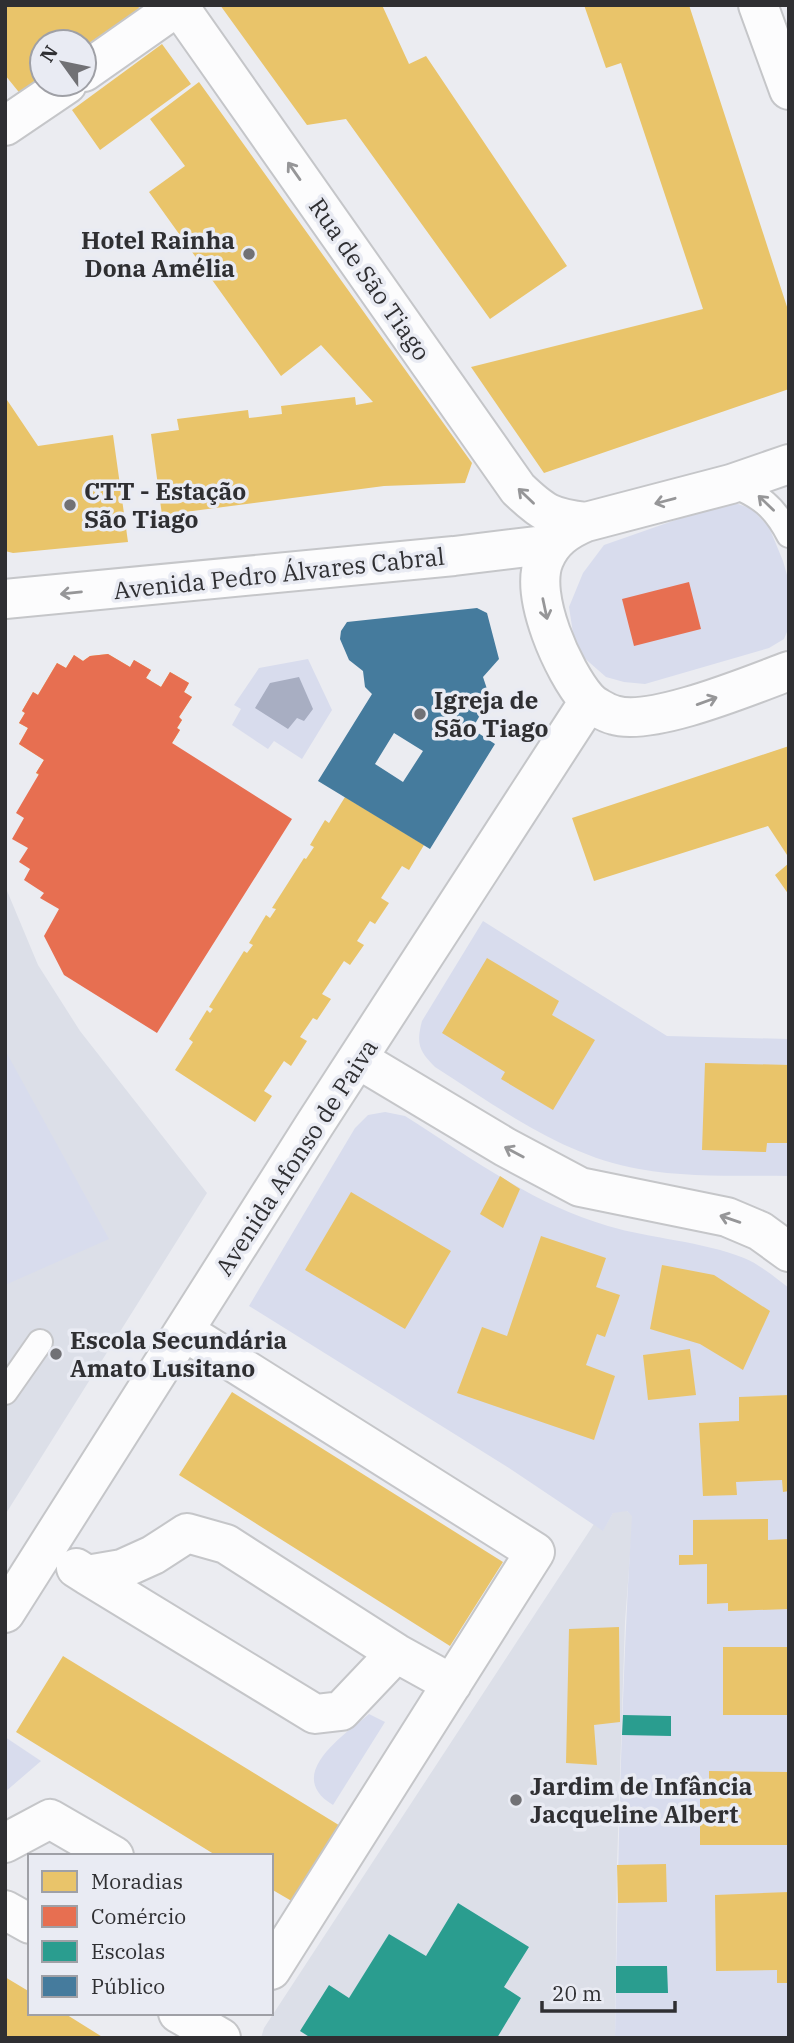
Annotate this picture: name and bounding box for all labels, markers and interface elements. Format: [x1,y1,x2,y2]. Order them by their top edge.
north arrow [28,28,98,98]
text: N [35,41,63,67]
one-way arrow [287,162,301,181]
street label: Rua de São Tiago [302,191,438,367]
place label: Hotel Rainha Dona Amélia [81,224,235,284]
marker: Hotel Rainha Dona Amélia [241,246,257,262]
place label: CTT - Estação São Tiago [84,475,246,535]
one-way arrow [517,488,534,505]
one-way arrow [757,494,774,511]
one-way arrow [654,495,677,508]
marker: CTT - Estação São Tiago [62,497,78,513]
street label: Avenida Pedro Álvares Cabral [112,540,446,606]
one-way arrow [60,587,82,600]
one-way arrow [539,597,553,620]
place label: Igreja de São Tiago [434,684,548,744]
one-way arrow [696,694,718,707]
marker: Igreja de São Tiago [412,706,428,722]
street label: Avenida Afonso de Paiva [208,1033,384,1281]
one-way arrow [504,1145,525,1158]
one-way arrow [719,1212,741,1224]
place label: Escola Secundária Amato Lusitano [70,1324,287,1384]
marker: Escola Secundária Amato Lusitano [48,1346,64,1362]
place label: Jardim de Infância Jacqueline Albert [530,1770,753,1830]
marker: Jardim de Infância Jacqueline Albert [508,1792,524,1808]
legend [28,1854,273,2015]
text: Moradias [91,1867,183,1895]
text: Comércio [91,1902,186,1930]
text: Escolas [91,1937,165,1965]
scale bar [542,1969,675,2013]
text: Público [91,1972,165,2000]
text: 20 m [552,1979,602,2007]

